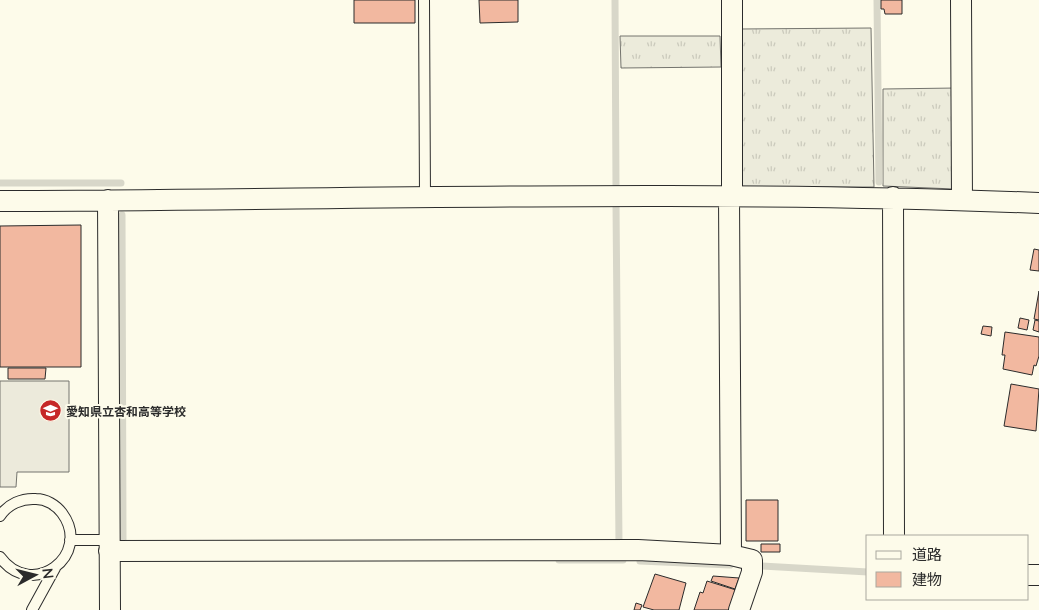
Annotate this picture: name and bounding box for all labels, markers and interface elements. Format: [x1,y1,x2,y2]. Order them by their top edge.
school or university icon: 愛知県立杏和高等学校 [38,399,62,423]
place label: 愛知県立杏和高等学校 [66,404,186,419]
legend [866,535,1029,600]
text: 道路 [912,545,942,563]
north arrow [10,550,60,600]
text: N [39,567,57,580]
text: 建物 [912,570,942,588]

